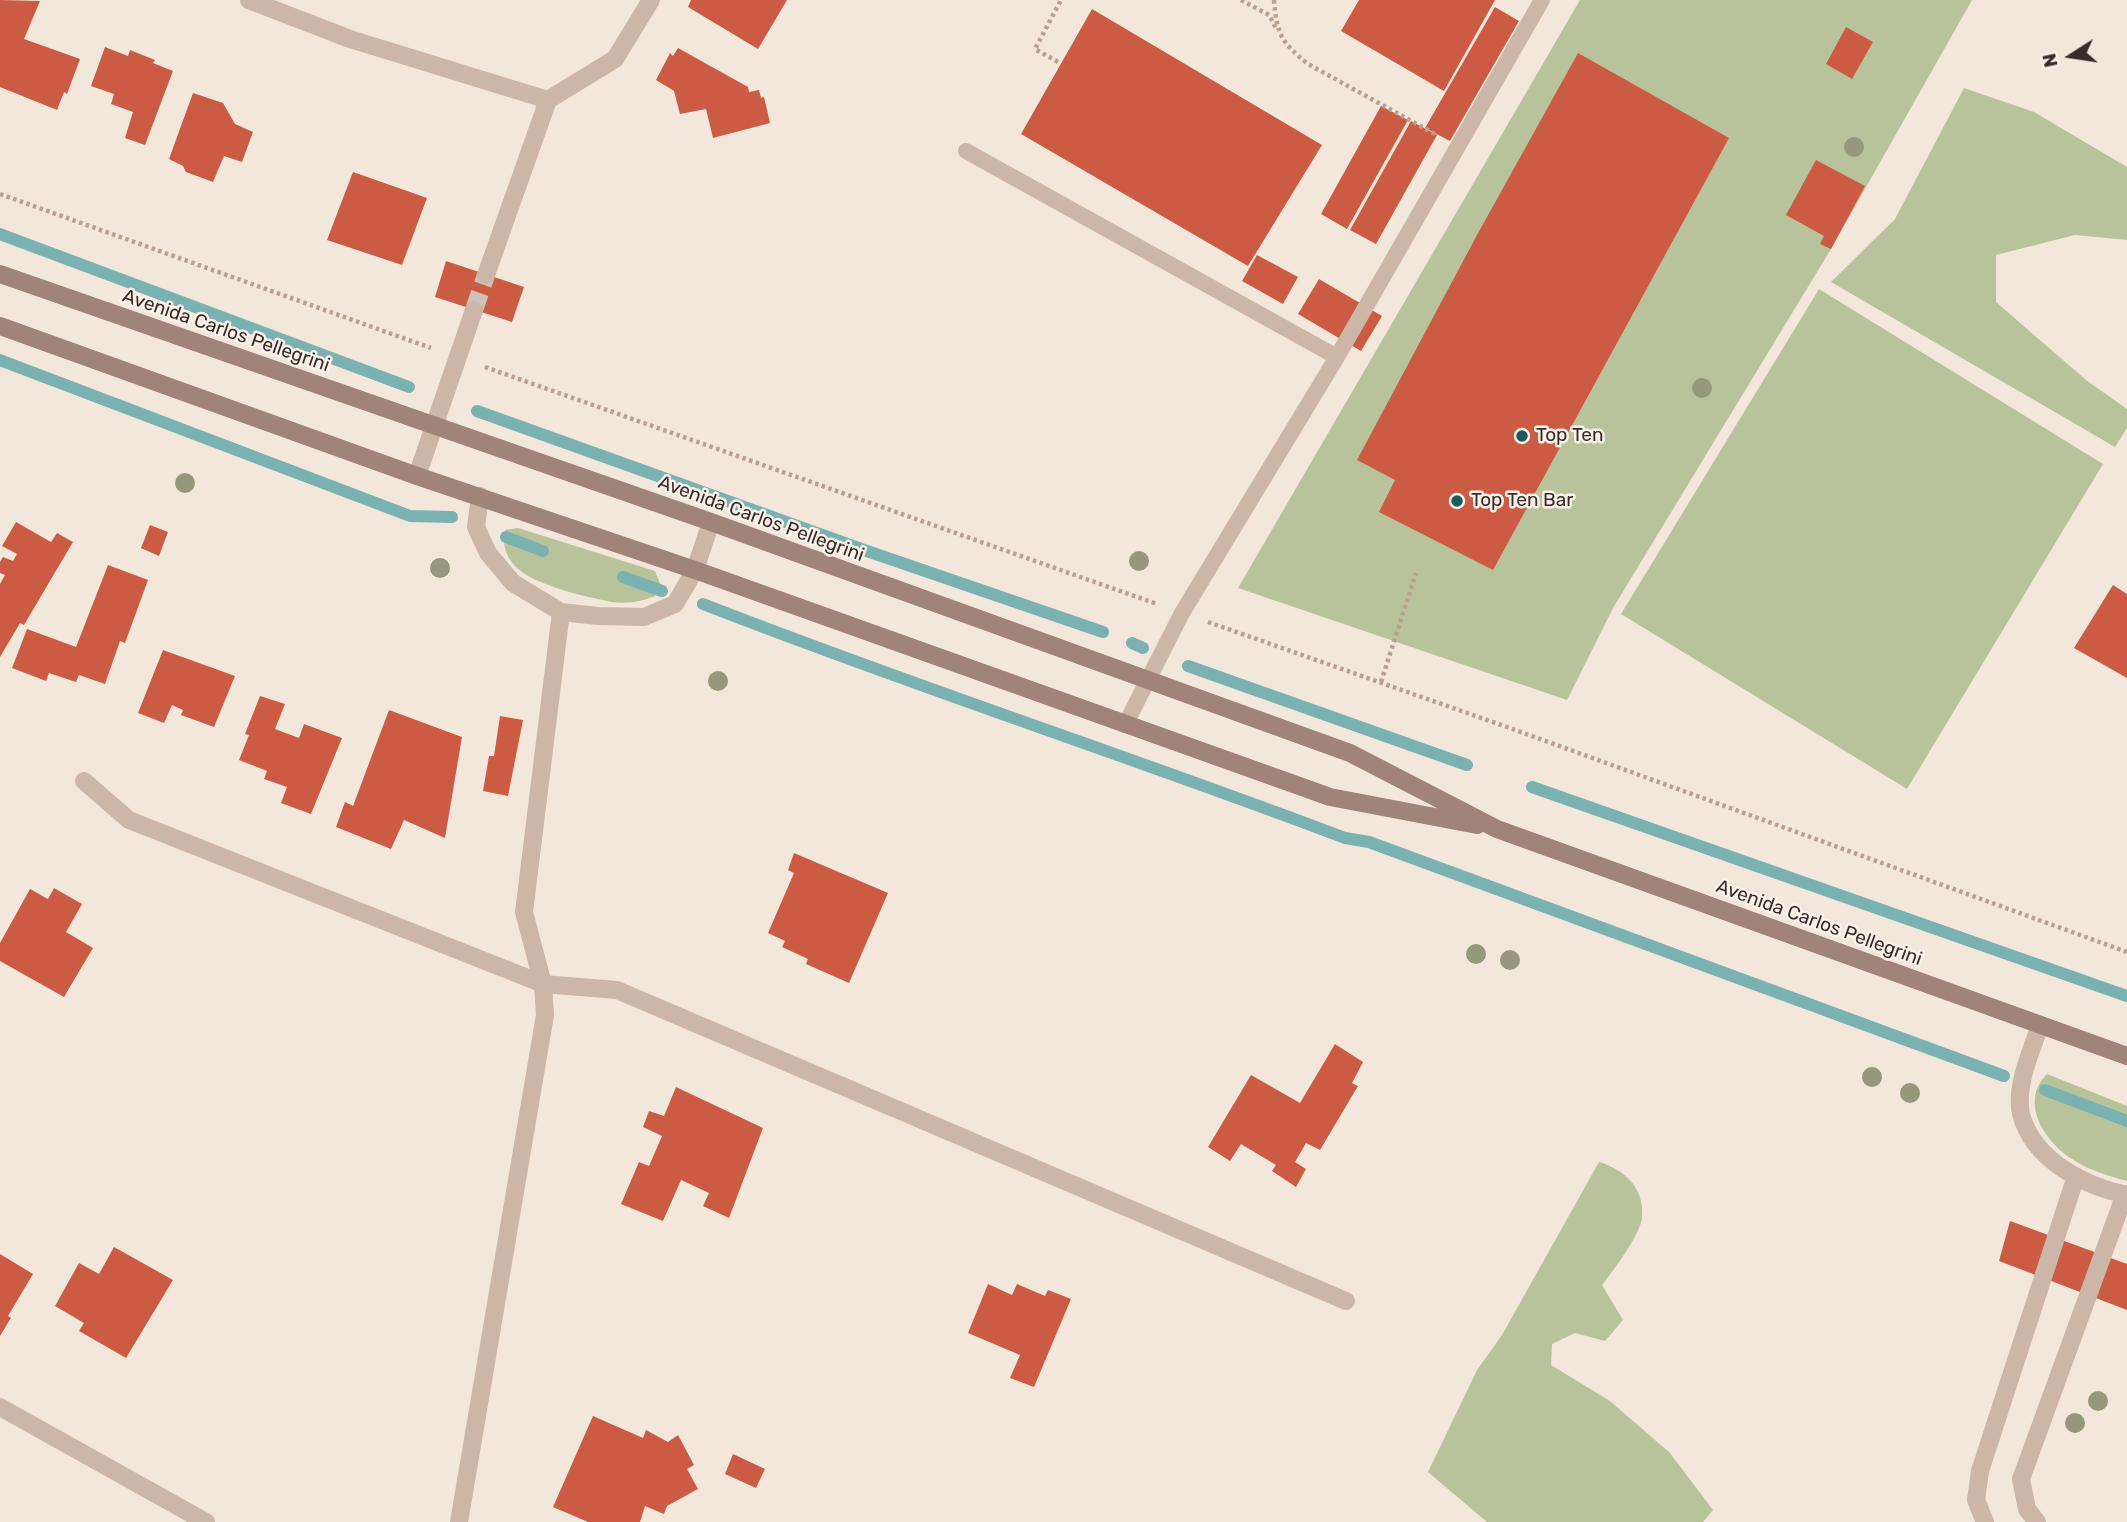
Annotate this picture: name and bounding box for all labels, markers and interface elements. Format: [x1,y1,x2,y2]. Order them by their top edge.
north arrow [2036,21,2106,91]
text: N [2037,51,2063,70]
street label: Avenida Carlos Pellegrini [119,285,333,377]
place label: Top Ten [1536,425,1603,447]
marker: Top Ten [1514,428,1530,444]
street label: Avenida Carlos Pellegrini [655,471,867,567]
place label: Top Ten Bar [1471,490,1573,512]
marker: Top Ten Bar [1449,493,1465,509]
street label: Avenida Carlos Pellegrini [1713,875,1925,971]

